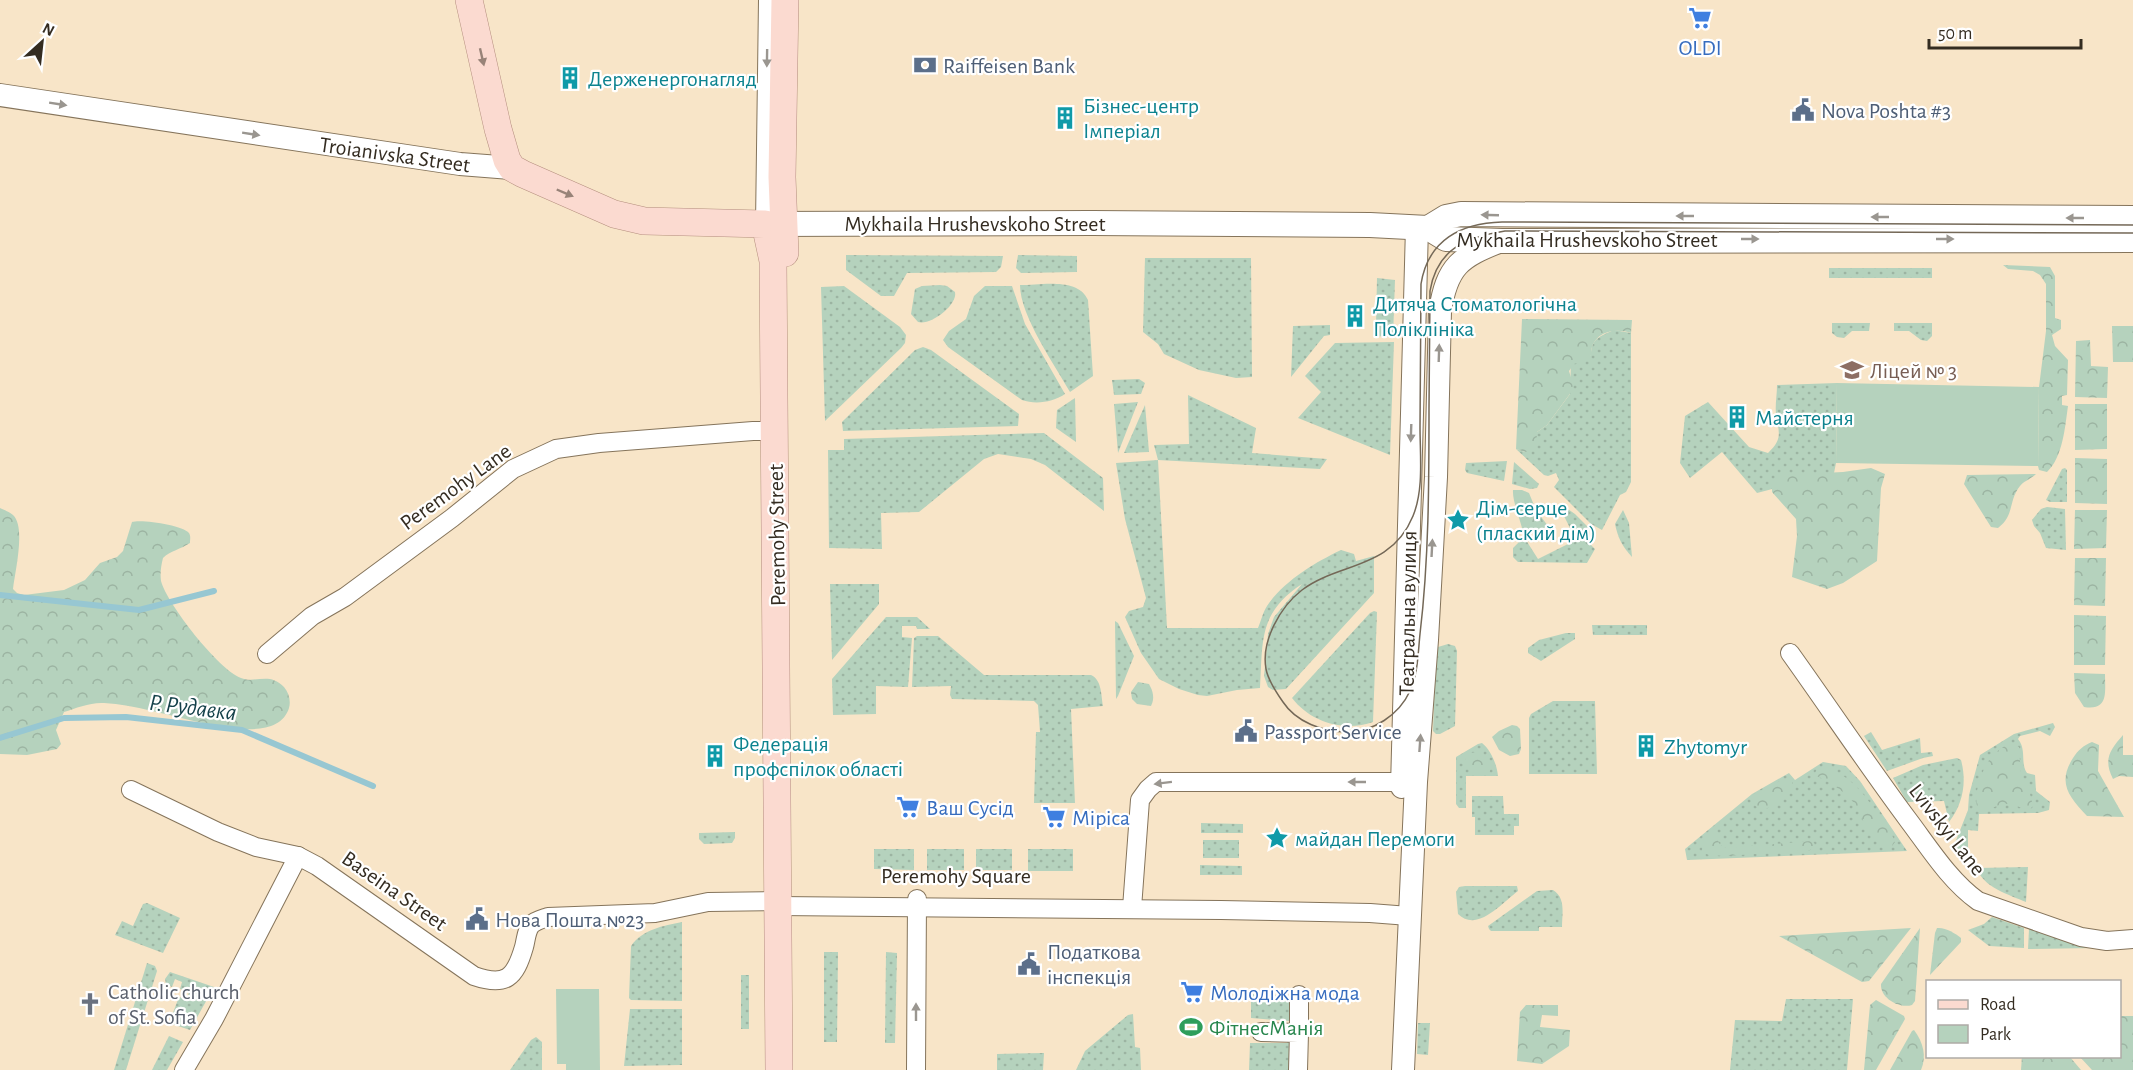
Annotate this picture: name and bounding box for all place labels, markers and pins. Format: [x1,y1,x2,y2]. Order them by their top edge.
supermarket icon: OLDI [1687,5,1713,31]
place label: OLDI [1678,37,1722,59]
bank icon: Raiffeisen Bank [912,52,938,78]
place label: Raiffeisen Bank [943,55,1075,77]
building icon: Держенергонагляд [557,65,583,91]
place label: Держенергонагляд [588,68,757,90]
place label: Бізнес-центр Імперіал [1083,95,1199,142]
public building icon: Nova Poshta #3 [1790,97,1816,123]
place label: Nova Poshta #3 [1821,100,1951,122]
building icon: Бізнес-центр Імперіал [1052,105,1078,131]
place label: Дитяча Стоматологічна Поліклініка [1373,293,1577,340]
building icon: Дитяча Стоматологічна Поліклініка [1342,303,1368,329]
school or university icon: Ліцей № 3 [1839,357,1865,383]
place label: Ліцей № 3 [1870,360,1957,382]
building icon: Майстерня [1724,404,1750,430]
place label: Майстерня [1755,407,1854,429]
place label: Дім-серце (плаский дім) [1476,497,1596,544]
place icon: Дім-серце (плаский дім) [1445,507,1471,533]
public building icon: Passport Service [1233,718,1259,744]
place label: Passport Service [1264,721,1402,743]
place label: Федерація профспілок області [733,733,903,780]
building icon: Zhytomyr [1633,733,1659,759]
place label: Zhytomyr [1664,736,1747,758]
building icon: Федерація профспілок області [702,743,728,769]
supermarket icon: Ваш Сусід [895,794,921,820]
place label: Ваш Сусід [926,797,1014,819]
supermarket icon: Міріса [1041,804,1067,830]
place label: Міріса [1072,807,1130,829]
place icon: майдан Перемоги [1264,825,1290,851]
place label: майдан Перемоги [1295,828,1455,850]
public building icon: Нова Пошта №23 [464,906,490,932]
place label: Нова Пошта №23 [495,909,644,931]
place label: Податкова інспекція [1047,941,1141,988]
public building icon: Податкова інспекція [1016,951,1042,977]
supermarket icon: Молодіжна мода [1179,979,1205,1005]
place label: Catholic church of St. Sofia [108,981,240,1028]
place label: Молодіжна мода [1210,982,1360,1004]
church icon: Catholic church of St. Sofia [77,991,103,1017]
sports icon: ФітнесМанія [1178,1014,1204,1040]
place label: ФітнесМанія [1209,1017,1324,1039]

